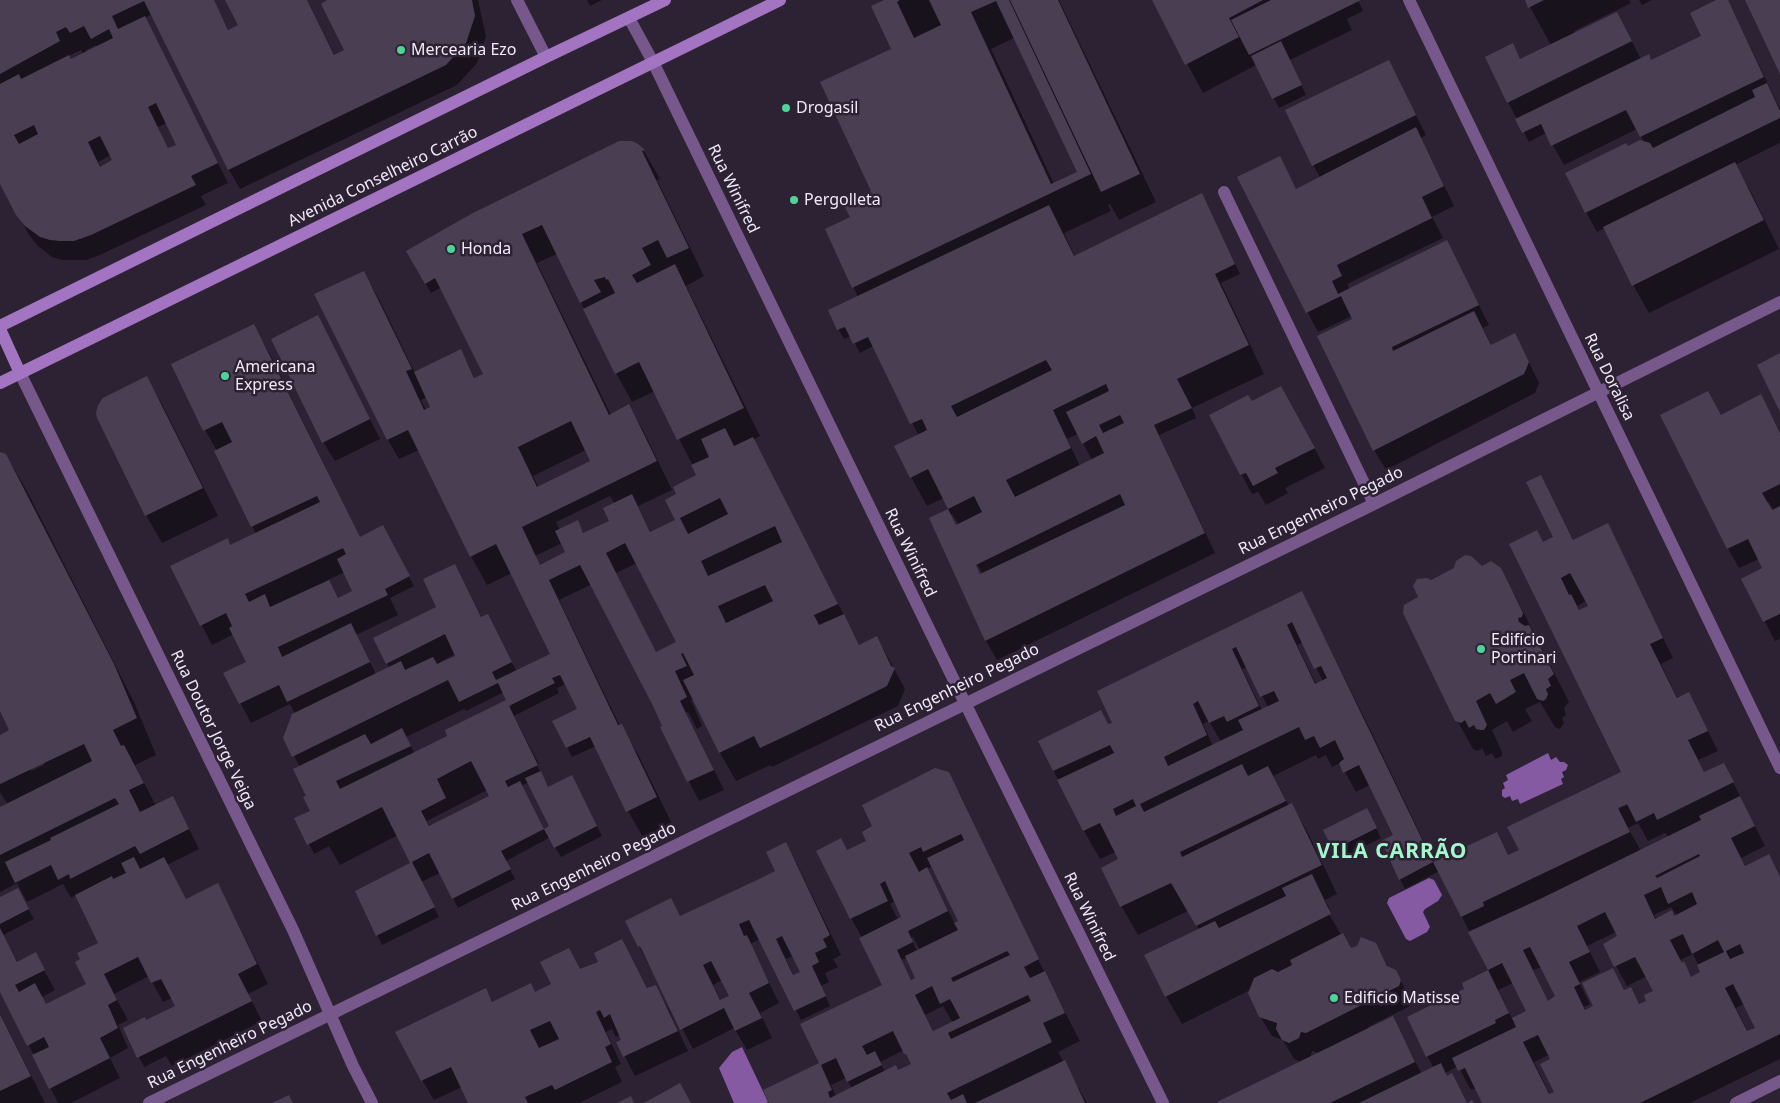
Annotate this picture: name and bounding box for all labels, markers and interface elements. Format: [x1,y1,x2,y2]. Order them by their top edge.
place label: Mercearia Ezo [411,40,516,60]
marker: Mercearia Ezo [395,44,407,56]
place label: Drogasil [796,98,858,118]
marker: Drogasil [780,102,792,114]
street label: Avenida Conselheiro Carrão [285,123,481,231]
street label: Rua Winifred [703,141,763,237]
place label: Pergolleta [804,190,881,210]
marker: Pergolleta [788,194,800,206]
place label: Honda [461,239,511,259]
marker: Honda [445,243,457,255]
street label: Rua Doralisa [1580,330,1638,424]
place label: Americana Express [235,357,315,395]
marker: Americana Express [219,370,231,382]
street label: Rua Engenheiro Pegado [1236,463,1406,559]
street label: Rua Winifred [880,505,940,601]
place label: Edifício Portinari [1491,630,1556,668]
street label: Rua Engenheiro Pegado [872,640,1042,736]
marker: Edifício Portinari [1475,643,1487,655]
street label: Rua Doutor Jorge Veiga [166,647,260,813]
street label: Rua Engenheiro Pegado [509,819,679,915]
district label: VILA CARRÃO [1315,839,1469,865]
street label: Rua Winifred [1059,869,1119,965]
place label: Edificio Matisse [1344,988,1460,1008]
marker: Edificio Matisse [1328,992,1340,1004]
street label: Rua Engenheiro Pegado [145,997,315,1093]

